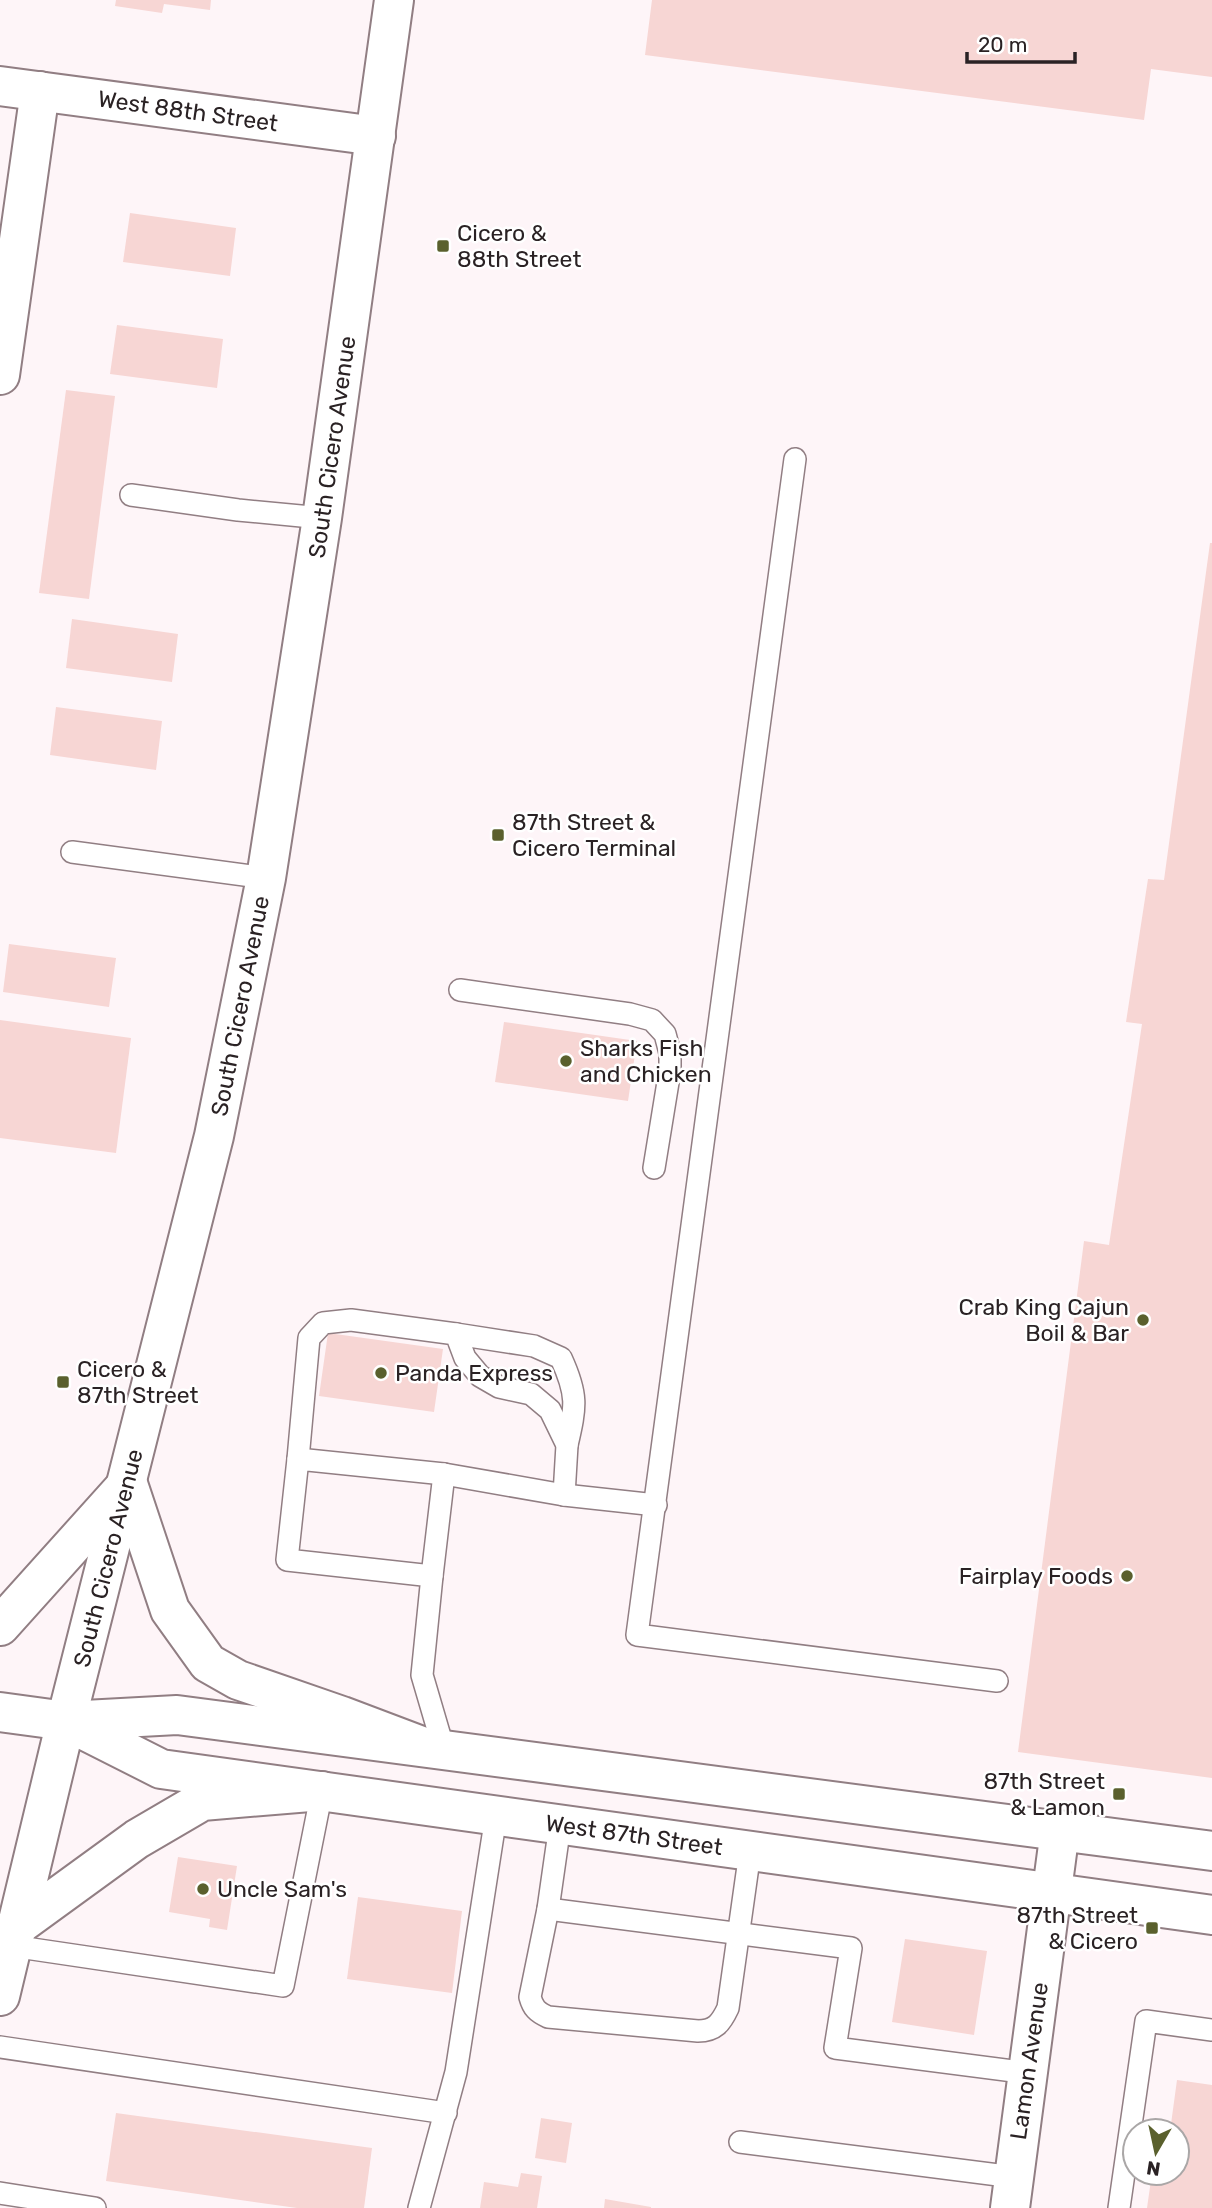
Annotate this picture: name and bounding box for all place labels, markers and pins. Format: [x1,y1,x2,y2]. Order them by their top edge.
place label: Cicero & 88th Street [457,219,581,273]
marker: Cicero & 88th Street [435,238,451,254]
place label: 87th Street & Cicero Terminal [512,808,676,862]
marker: 87th Street & Cicero Terminal [490,827,506,843]
place label: Sharks Fish and Chicken [580,1034,712,1088]
marker: Sharks Fish and Chicken [558,1053,574,1069]
place label: Crab King Cajun Boil & Bar [959,1293,1129,1347]
marker: Crab King Cajun Boil & Bar [1135,1312,1151,1328]
place label: Cicero & 87th Street [77,1355,199,1409]
place label: Panda Express [395,1359,553,1387]
marker: Panda Express [373,1365,389,1381]
marker: Cicero & 87th Street [55,1374,71,1390]
place label: Fairplay Foods [959,1562,1113,1590]
marker: Fairplay Foods [1119,1568,1135,1584]
place label: 87th Street & Lamon [983,1767,1105,1821]
marker: 87th Street & Lamon [1111,1786,1127,1802]
place label: Uncle Sam's [217,1875,347,1903]
marker: Uncle Sam's [195,1881,211,1897]
place label: 87th Street & Cicero [1016,1901,1138,1955]
marker: 87th Street & Cicero [1144,1920,1160,1936]

